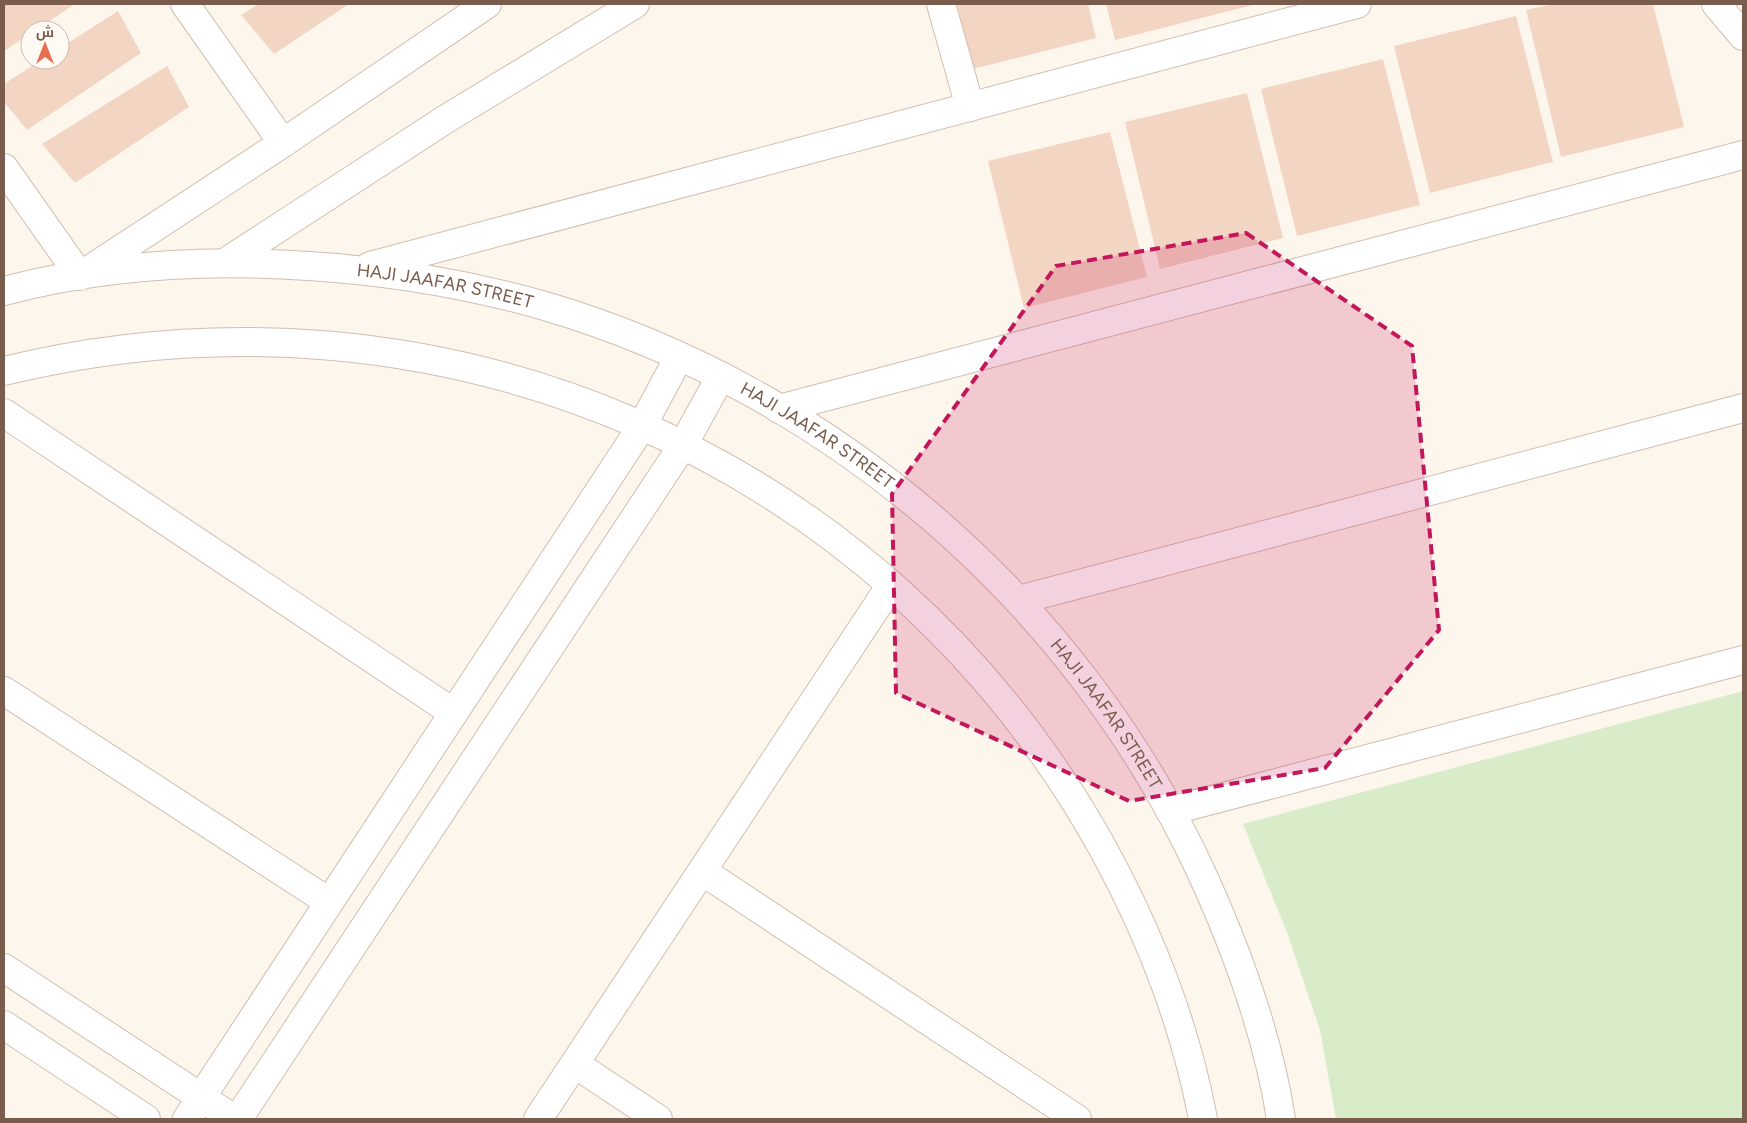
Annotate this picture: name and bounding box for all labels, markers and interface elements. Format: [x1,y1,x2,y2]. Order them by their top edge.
north arrow [20,20,70,70]
text: ش [36,24,54,41]
street label: HAJI JAAFAR STREET [356,259,536,313]
street label: HAJI JAAFAR STREET [737,377,899,494]
street label: HAJI JAAFAR STREET [1046,634,1167,793]

